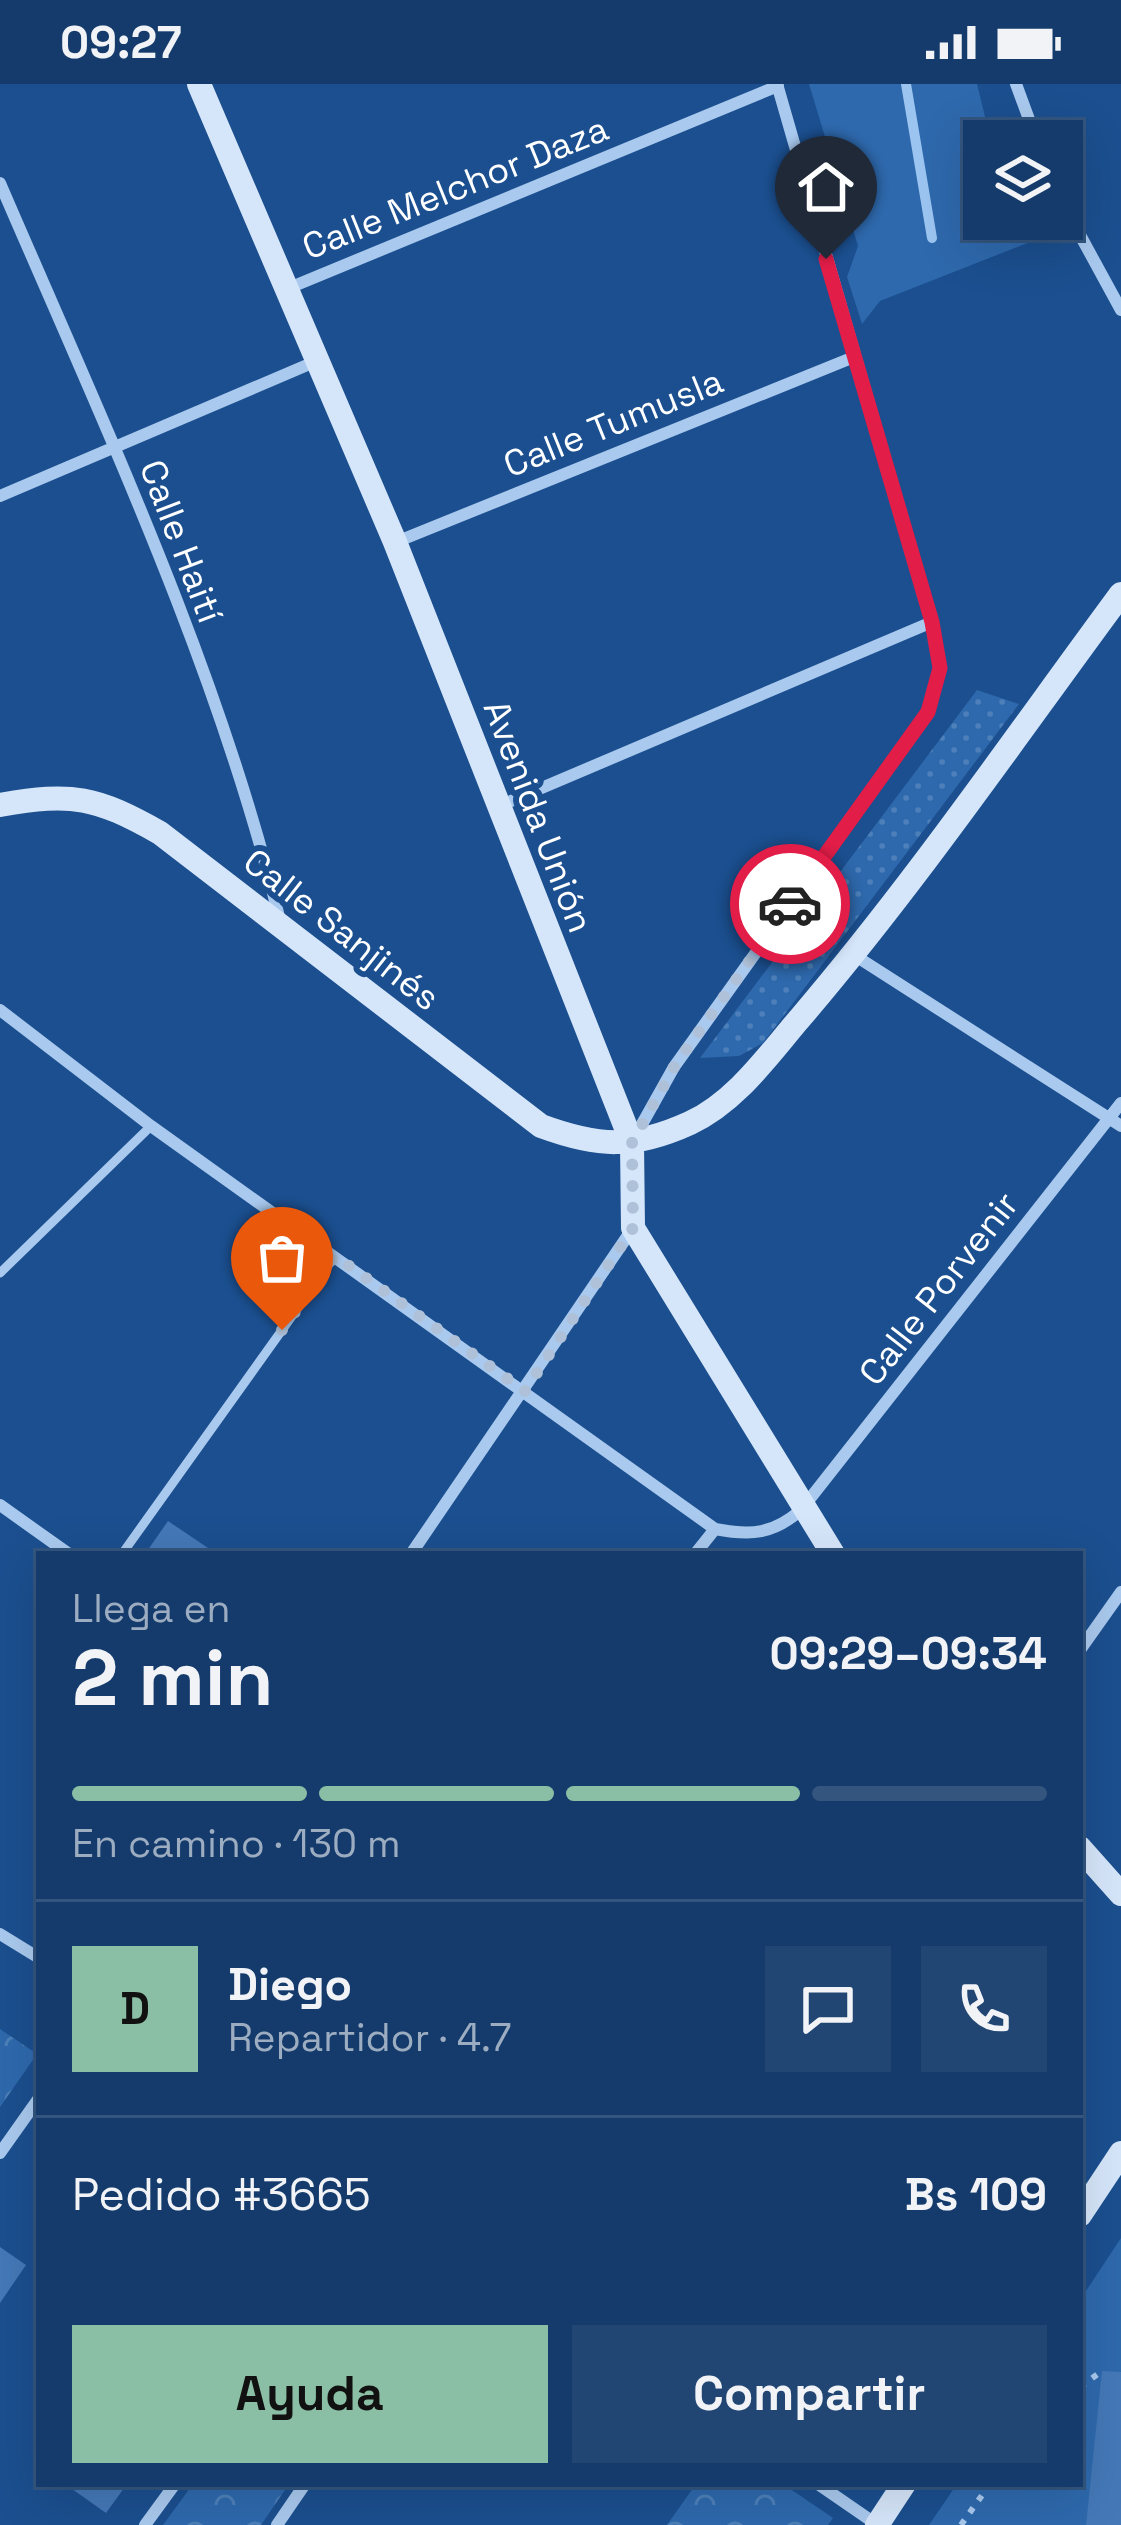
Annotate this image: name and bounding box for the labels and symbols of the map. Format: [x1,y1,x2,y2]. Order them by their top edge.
street label: Calle Melchor Daza [296,106,615,270]
pin [775,136,877,259]
street label: Calle Tumusla [497,358,730,488]
street label: Calle Haití [129,454,233,629]
street label: Avenida Unión [473,694,603,939]
street label: Calle Sanjinés [234,839,449,1021]
courier [730,844,850,964]
street label: Calle Porvenir [849,1183,1029,1395]
pin [231,1207,333,1330]

